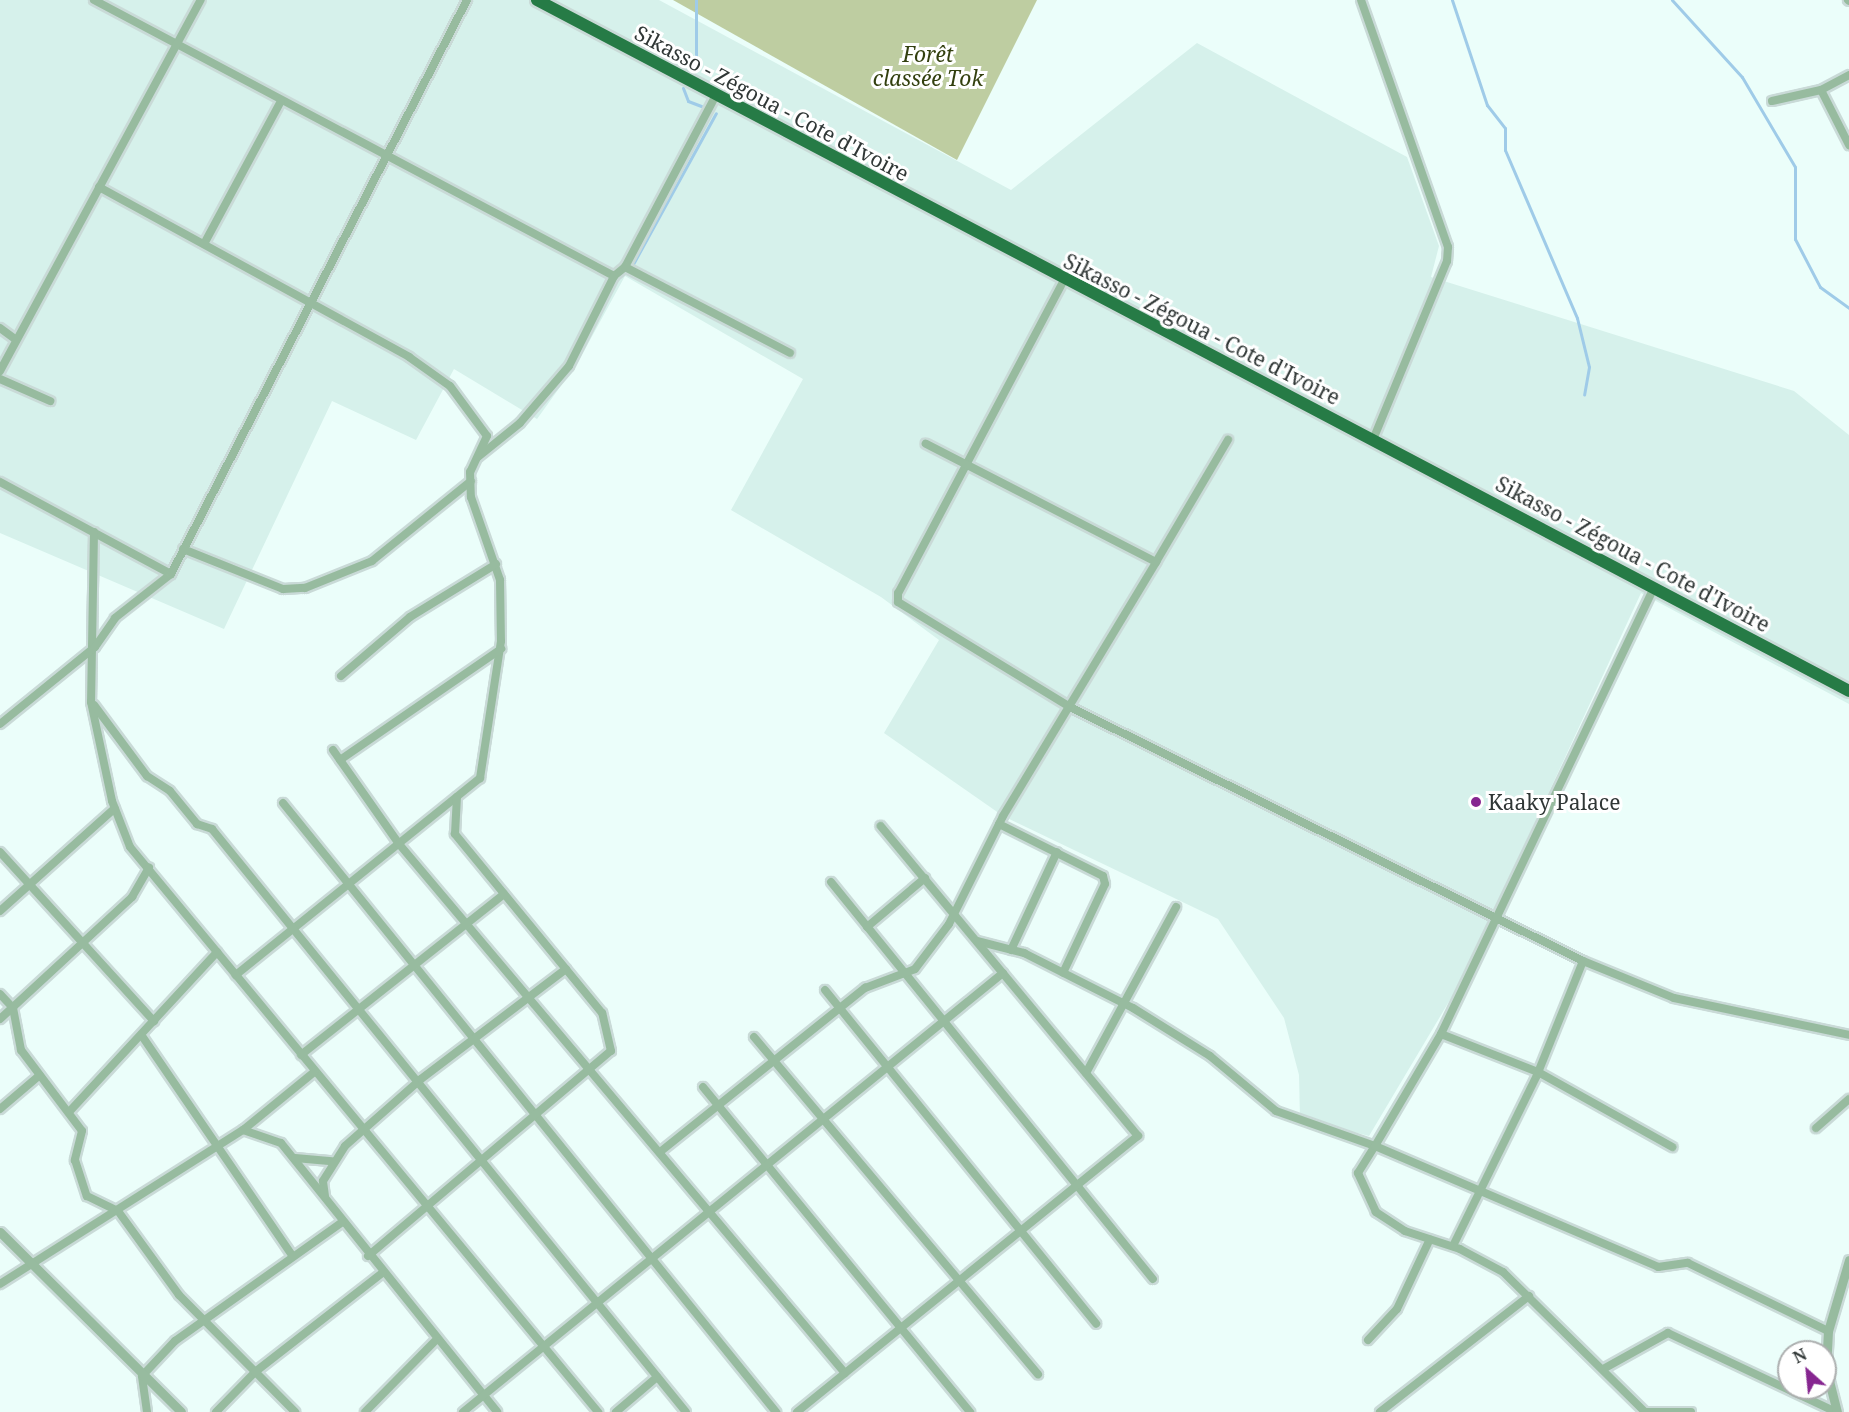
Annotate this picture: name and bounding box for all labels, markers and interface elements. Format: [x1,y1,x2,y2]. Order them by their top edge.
street label: Sikasso - Zégoua - Cote d'Ivoire [631,20,913,186]
park label: Forêt classée Tok [873,41,983,91]
street label: Sikasso - Zégoua - Cote d'Ivoire [1060,248,1344,410]
street label: Sikasso - Zégoua - Cote d'Ivoire [1492,471,1774,637]
place label: Kaaky Palace [1488,789,1620,815]
marker: Kaaky Palace [1469,795,1483,809]
north arrow [1777,1340,1837,1400]
text: N [1789,1343,1810,1368]

